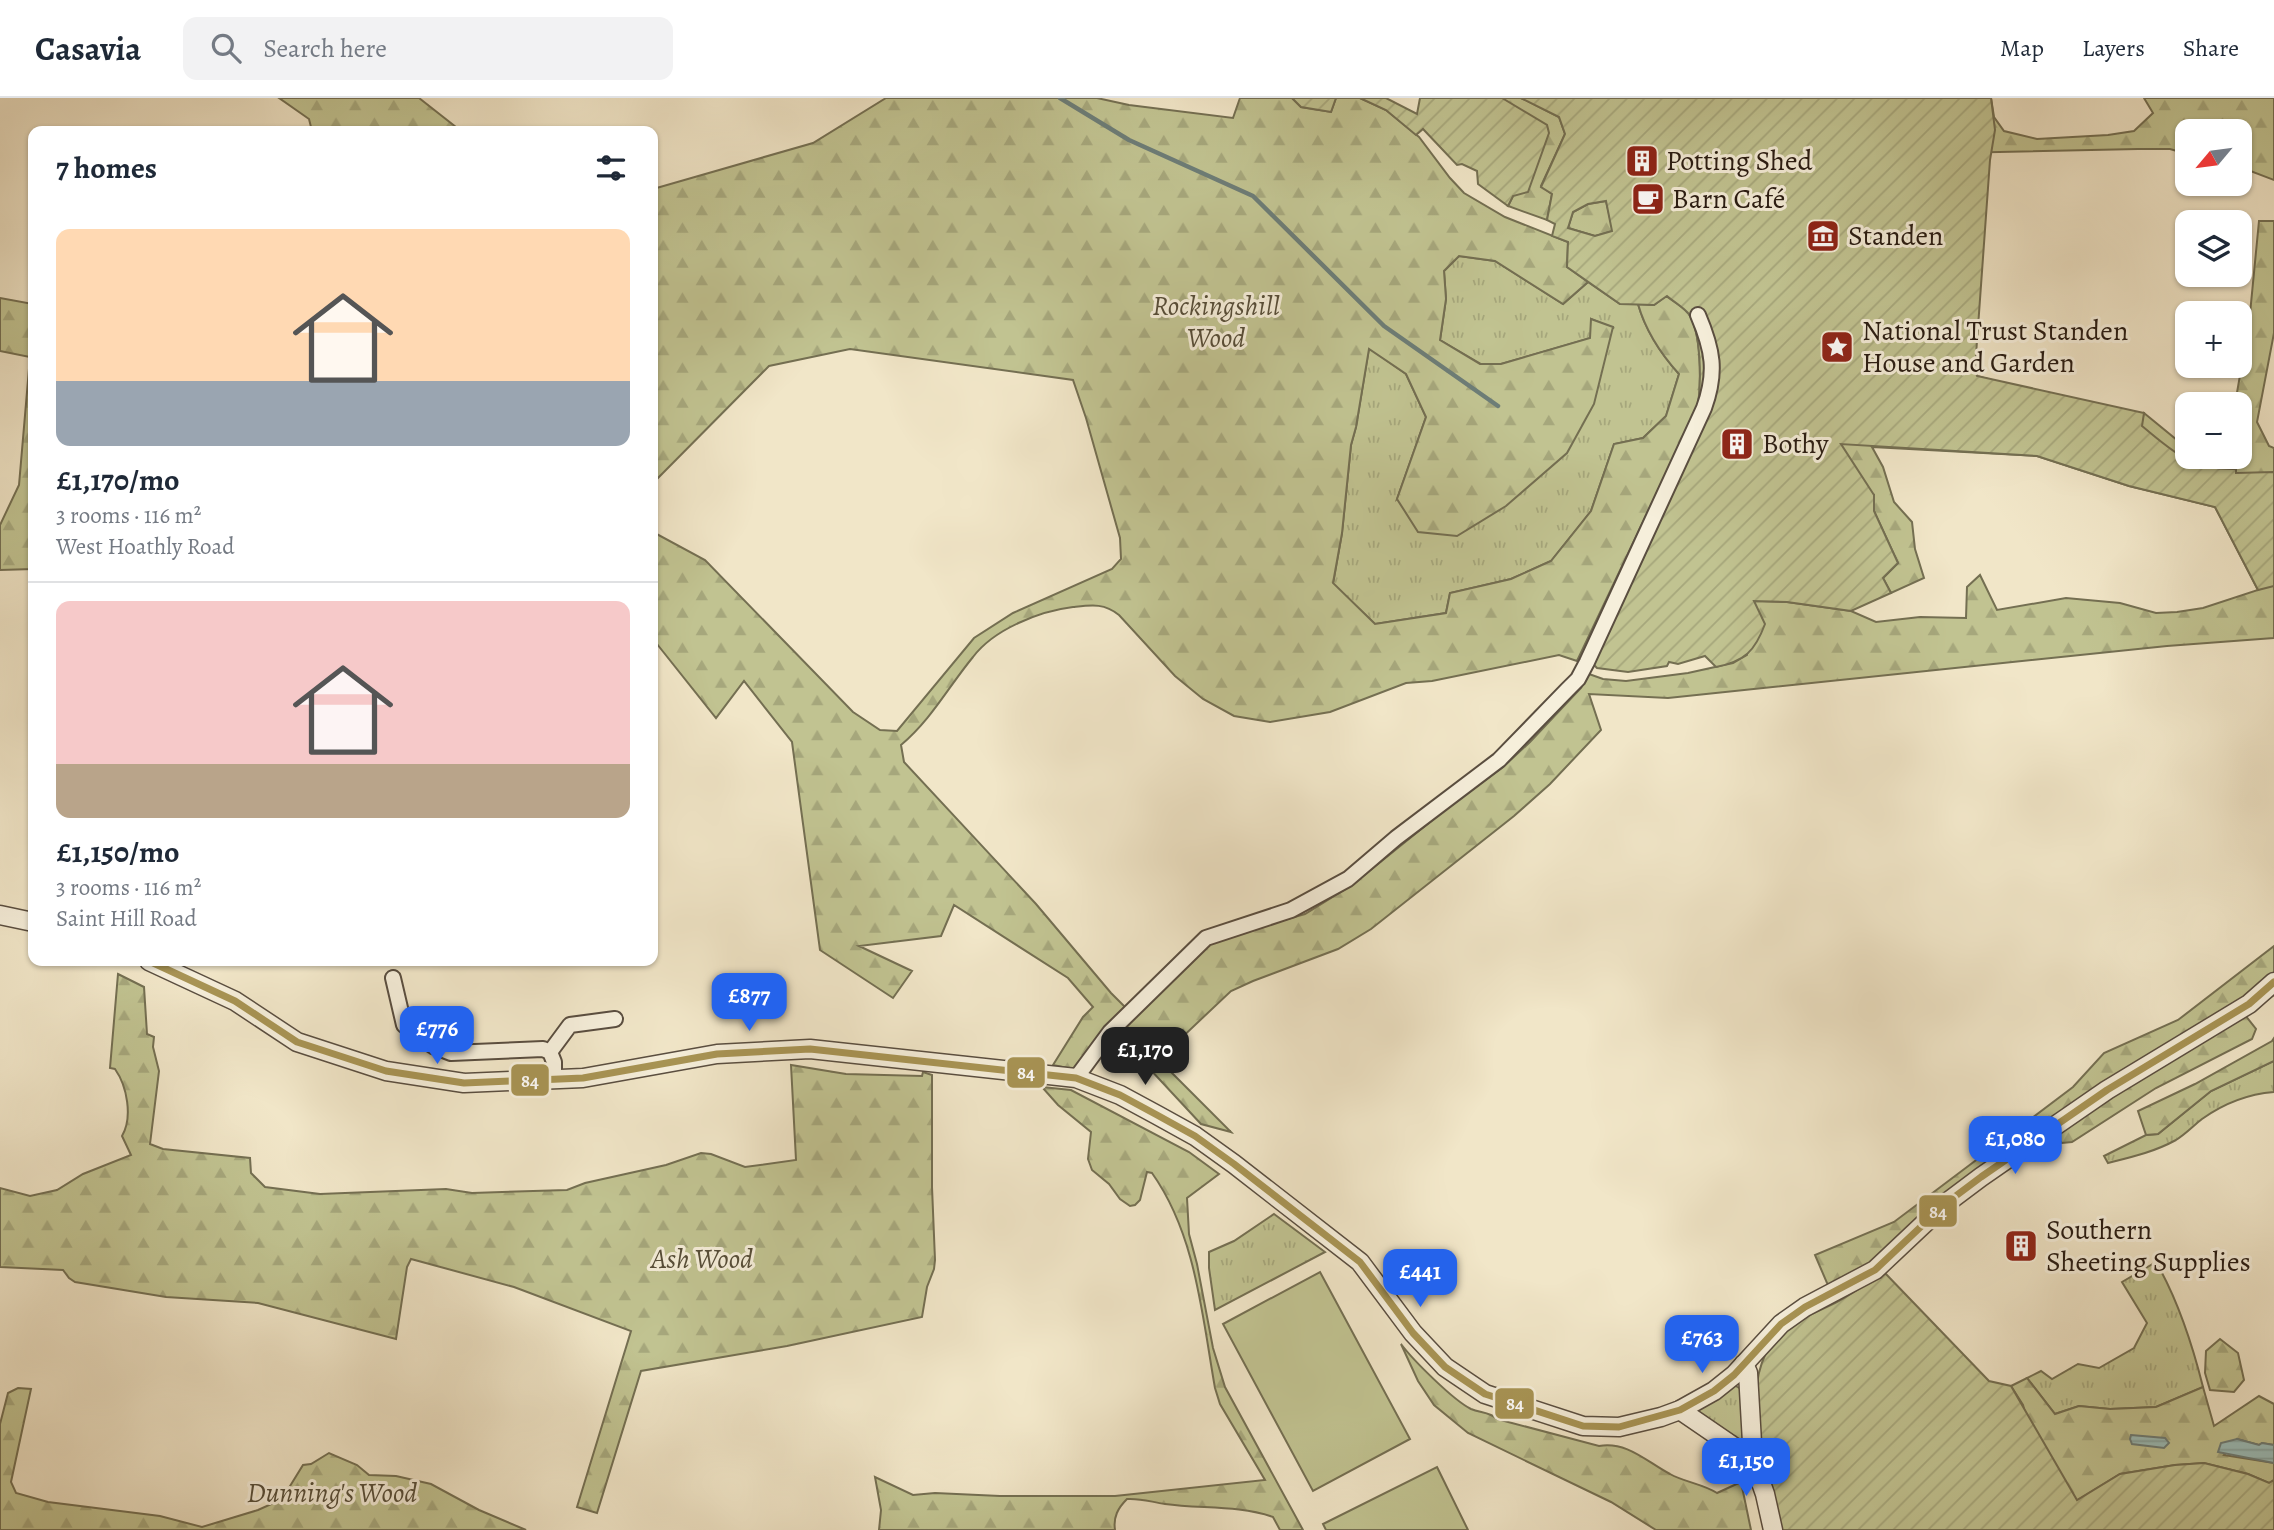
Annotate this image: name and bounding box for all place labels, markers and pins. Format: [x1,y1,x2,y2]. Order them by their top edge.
building icon: Potting Shed [1623,142,1661,180]
place label: Potting Shed [1666,142,1813,180]
cafe icon: Barn Café [1629,180,1667,218]
place label: Barn Café [1672,180,1785,218]
museum icon: Standen [1804,217,1842,255]
place label: Standen [1848,217,1943,255]
place label: National Trust Standen House and Garden [1862,312,2128,382]
place icon: National Trust Standen House and Garden [1818,328,1856,366]
building icon: Bothy [1718,425,1756,463]
place label: Bothy [1762,425,1829,463]
pin: £877 [708,974,790,1033]
pin: £776 [396,1006,478,1066]
pin: £1,170 [1088,1028,1202,1087]
pin: £1,080 [1958,1116,2072,1176]
place label: Southern Sheeting Supplies [2046,1211,2251,1281]
building icon: Southern Sheeting Supplies [2002,1227,2040,1265]
pin: £441 [1379,1250,1461,1309]
pin: £763 [1661,1316,1743,1375]
pin: £1,150 [1689,1438,1803,1498]

